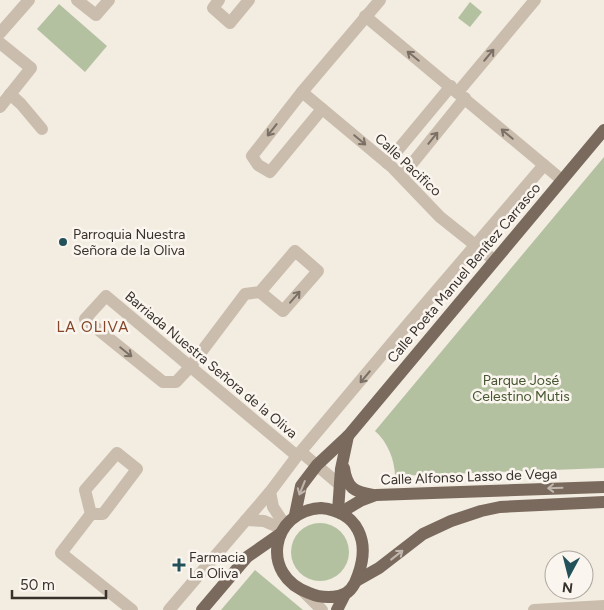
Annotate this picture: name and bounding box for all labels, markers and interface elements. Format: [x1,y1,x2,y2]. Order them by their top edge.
one-way arrow [484,48,495,61]
one-way arrow [407,50,420,61]
one-way arrow [267,124,278,137]
one-way arrow [501,128,514,139]
street label: Calle Pacifico [371,130,445,200]
one-way arrow [427,132,438,145]
one-way arrow [353,134,366,145]
street label: Calle Poeta Manuel Benítez Carrasco [384,180,544,366]
place label: Parroquia Nuestra Señora de la Oliva [73,226,185,259]
marker: Parroquia Nuestra Señora de la Oliva [57,236,69,248]
street label: Barriada Nuestra Señora de la Oliva [121,288,301,442]
one-way arrow [290,290,301,303]
district label: LA OLIVA [56,318,130,336]
one-way arrow [119,347,132,358]
one-way arrow [359,370,371,383]
park label: Parque José Celestino Mutis [472,372,570,405]
street label: Calle Alfonso Lasso de Vega [380,465,558,489]
one-way arrow [297,481,306,496]
one-way arrow [548,484,564,493]
place label: Farmacia La Oliva [189,549,245,582]
one-way arrow [390,549,403,560]
north arrow [544,550,594,600]
marker: Farmacia La Oliva [173,559,185,571]
scale bar [12,568,106,600]
text: 50 m [20,576,55,594]
text: N [561,578,574,597]

